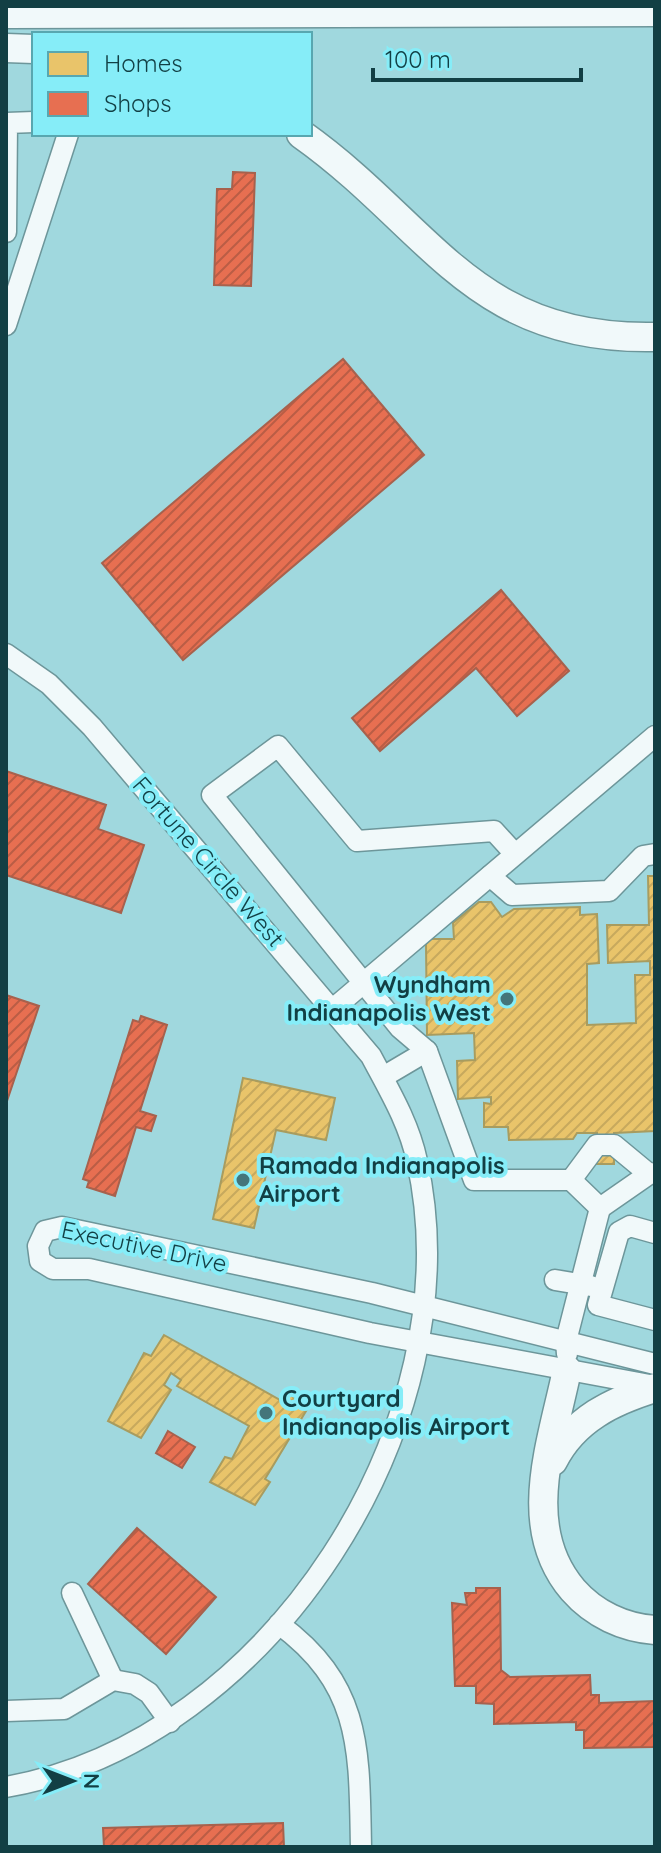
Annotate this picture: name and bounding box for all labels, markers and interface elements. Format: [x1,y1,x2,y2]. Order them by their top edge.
legend [32,32,312,136]
scale bar [373,32,581,82]
text: 100 m [385,44,451,74]
text: Homes [104,48,182,78]
text: Shops [104,88,171,118]
street label: Fortune Circle West [127,770,291,953]
place label: Wyndham Indianapolis West [287,969,491,1027]
marker: Wyndham Indianapolis West [498,990,516,1008]
place label: Ramada Indianapolis Airport [259,1150,505,1208]
marker: Ramada Indianapolis Airport [234,1171,252,1189]
street label: Executive Drive [59,1214,230,1278]
place label: Courtyard Indianapolis Airport [282,1383,510,1441]
marker: Courtyard Indianapolis Airport [257,1404,275,1422]
north arrow [32,1741,112,1821]
text: N [78,1773,106,1789]

